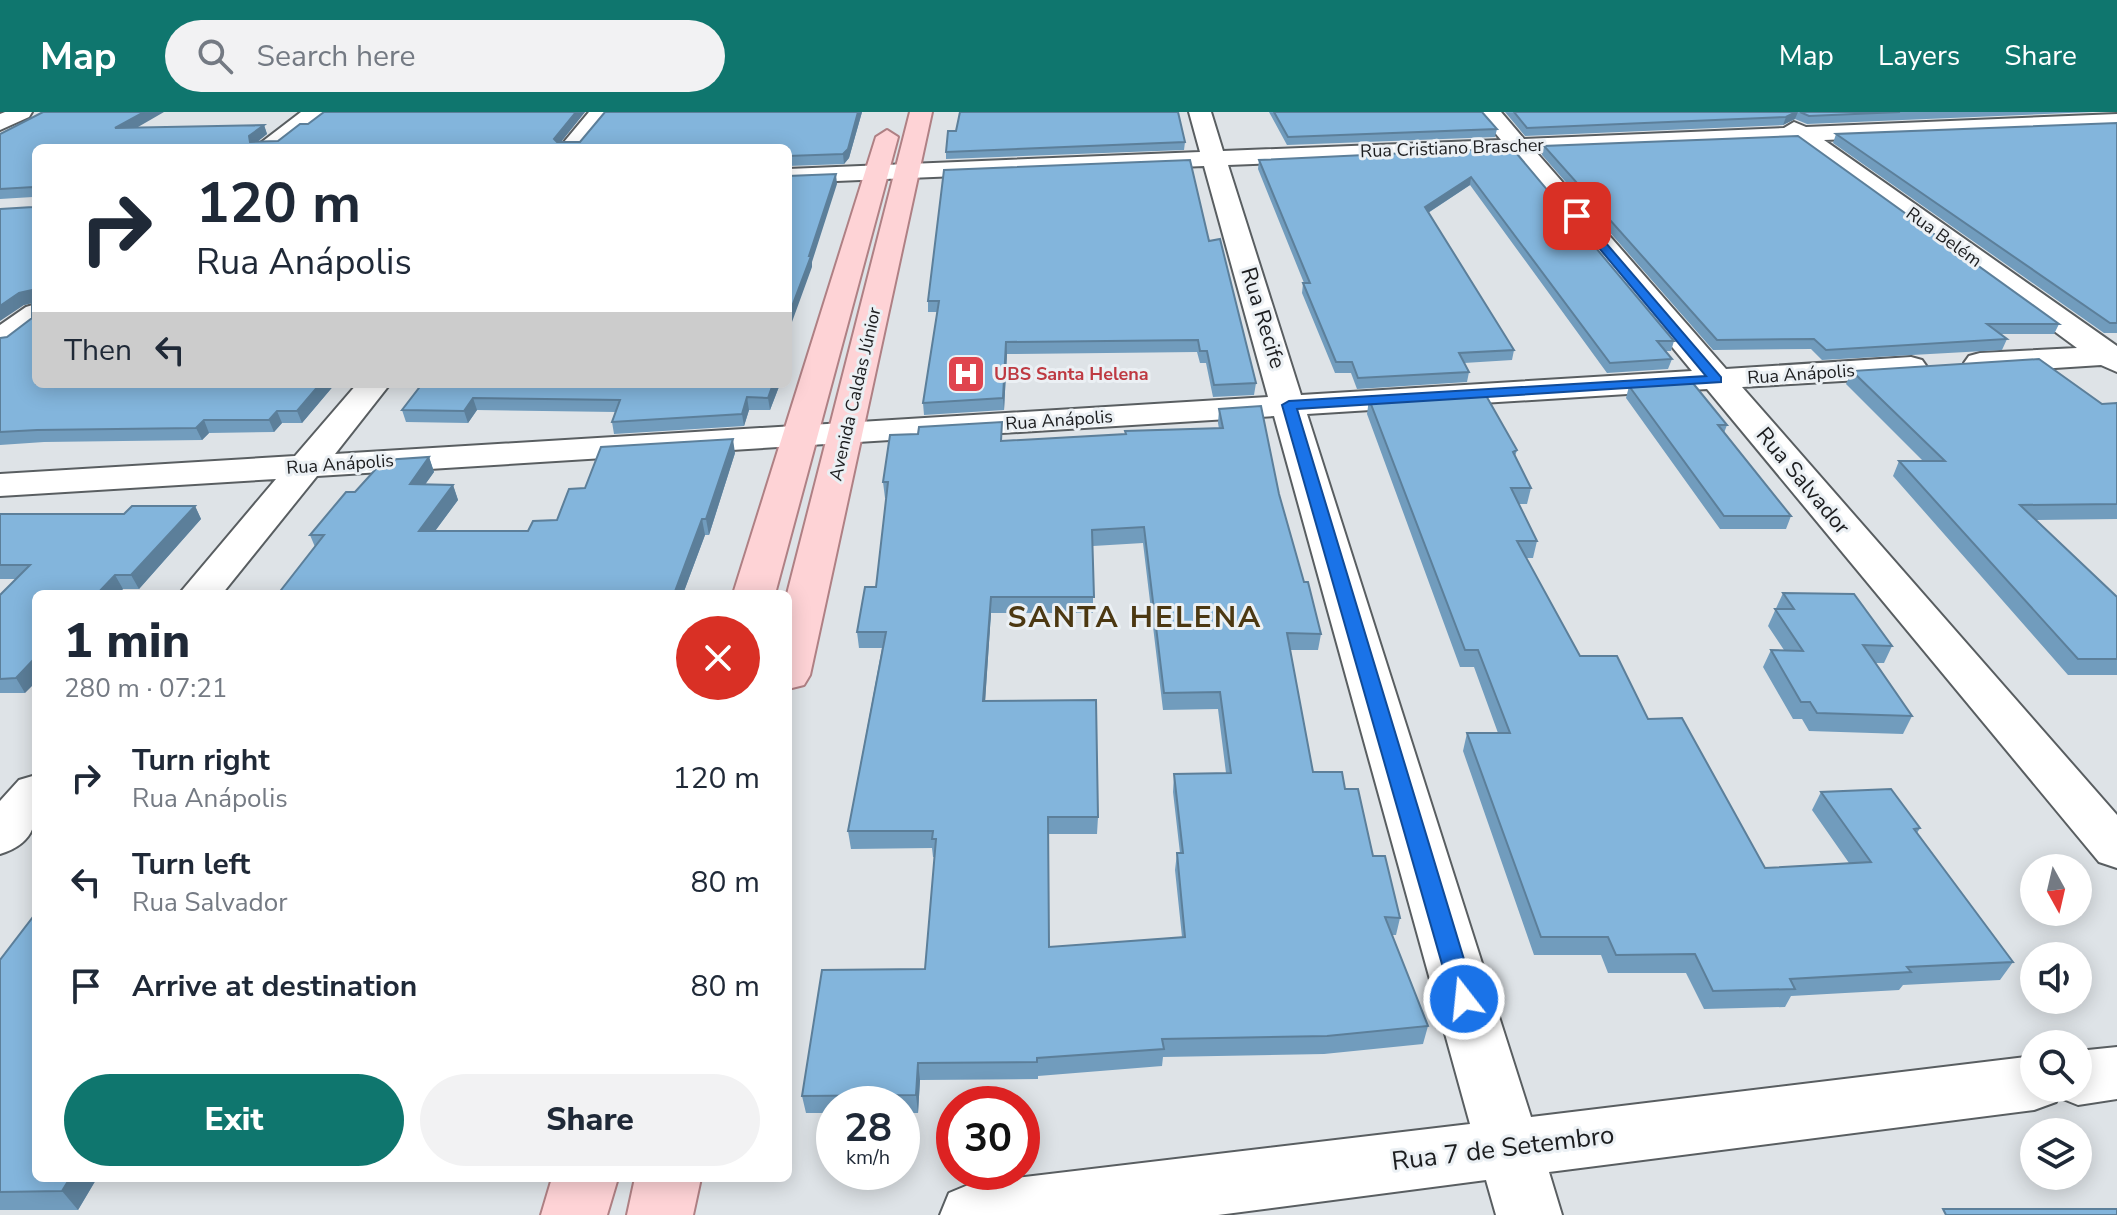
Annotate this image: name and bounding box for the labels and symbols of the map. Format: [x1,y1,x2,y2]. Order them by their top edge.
street label: Rua Cristiano Brascher [1360,133,1545,163]
pin [1543,182,1611,250]
street label: Rua Belém [1901,201,1987,273]
street label: Rua Recife [1233,264,1293,372]
street label: Avenida Caldas Júnior [823,304,887,483]
hospital icon: UBS Santa Helena [945,353,987,395]
street label: Rua Anápolis [1746,358,1856,390]
place label: UBS Santa Helena [994,362,1149,386]
street label: Rua Anápolis [1004,404,1114,436]
street label: Rua Salvador [1749,421,1857,541]
street label: Rua Anápolis [285,448,395,480]
district label: SANTA HELENA [1008,597,1262,638]
north arrow [2020,854,2092,926]
position arrow [1422,957,1506,1041]
speed limit sign: 30 [936,1086,1040,1190]
street label: Rua 7 de Setembro [1390,1117,1616,1179]

